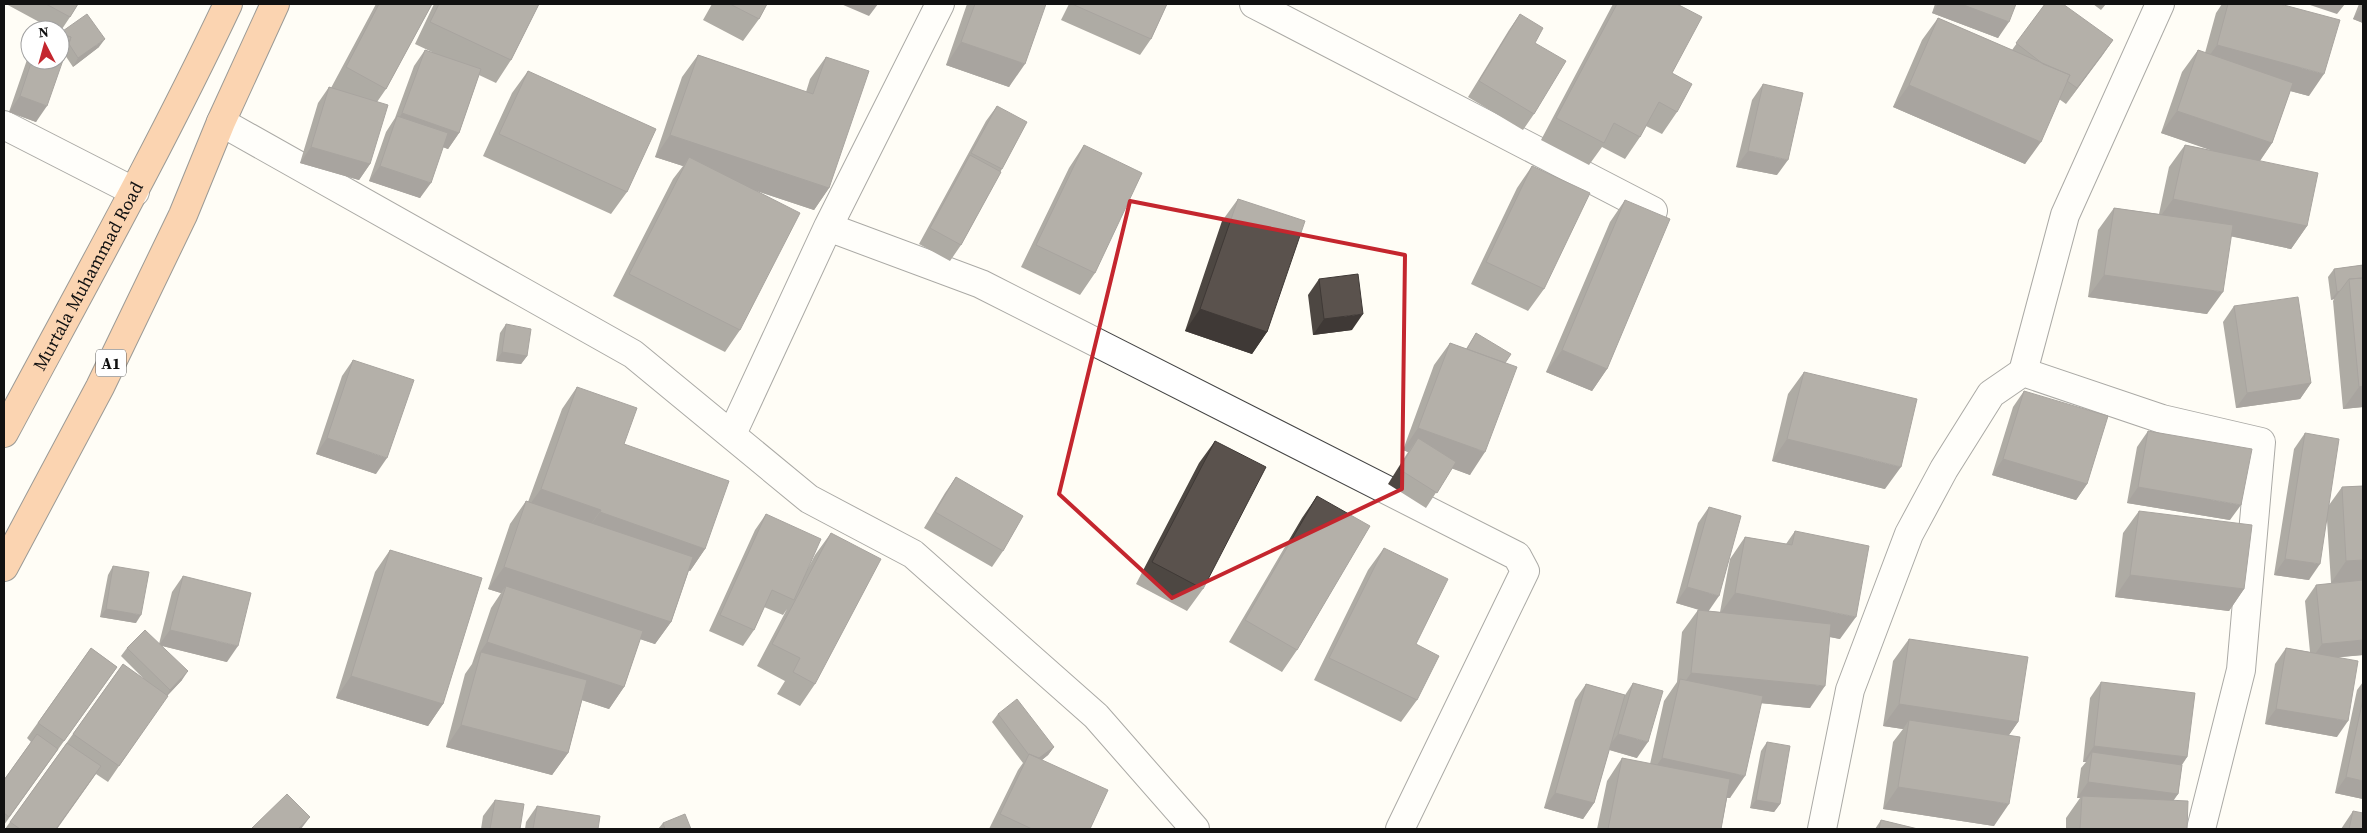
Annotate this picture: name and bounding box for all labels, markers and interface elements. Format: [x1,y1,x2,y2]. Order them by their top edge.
north arrow [20,20,70,70]
text: N [38,22,50,43]
street label: Murtala Muhammad Road [27,177,149,375]
road number: A1 [96,349,126,376]

